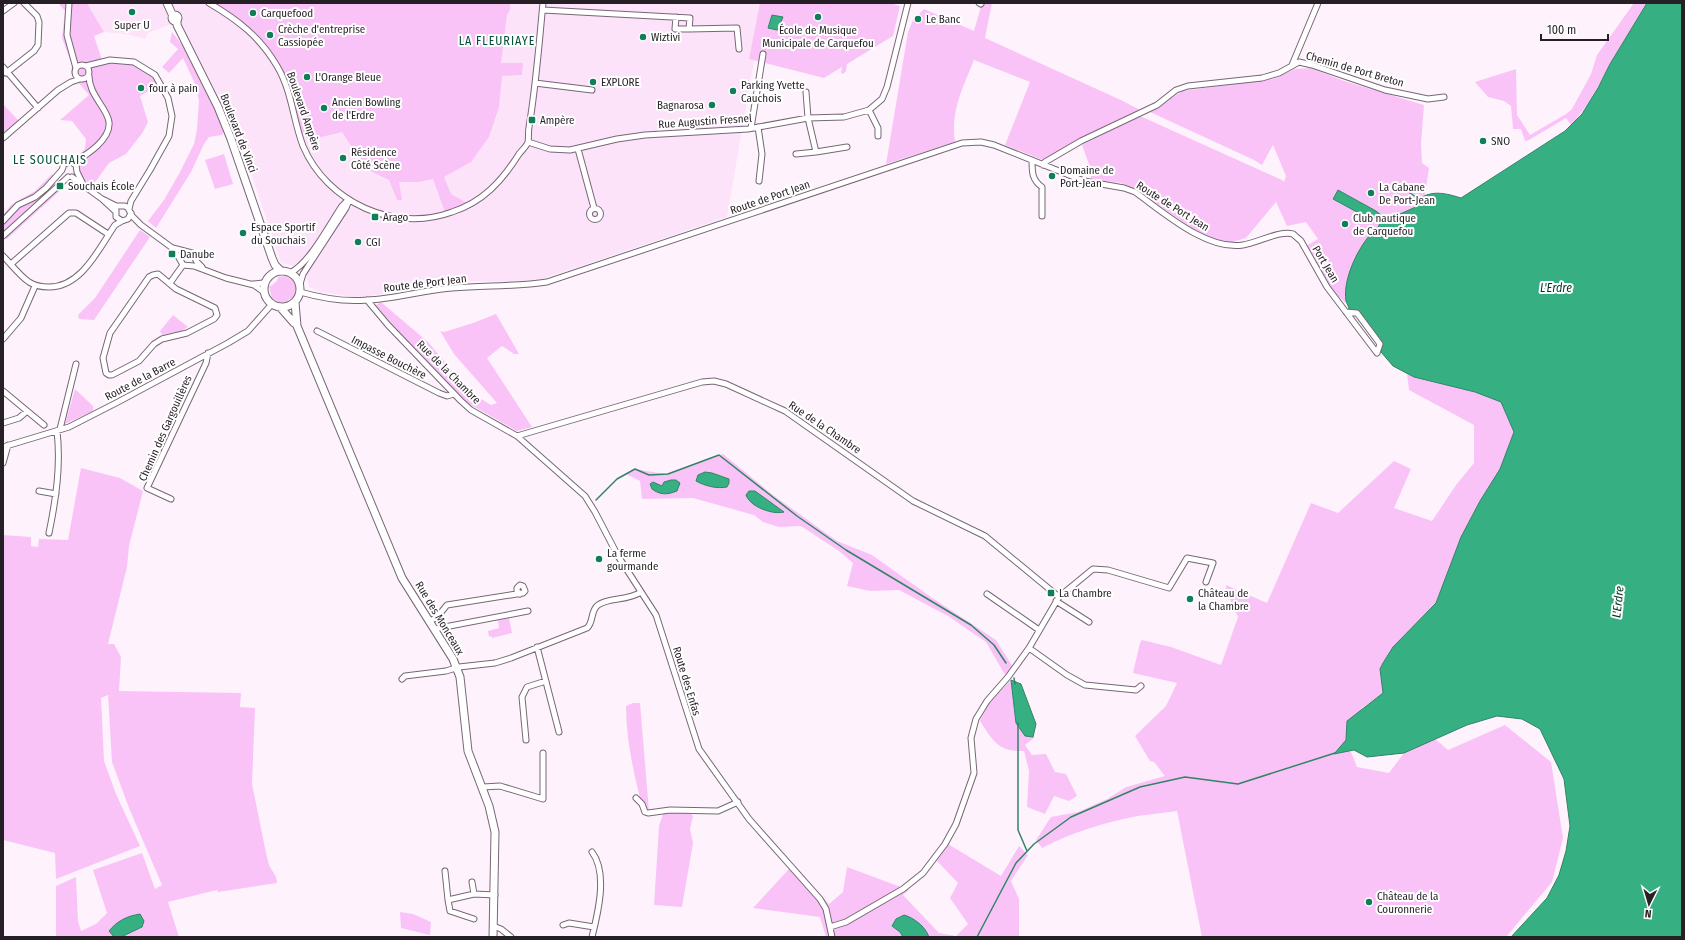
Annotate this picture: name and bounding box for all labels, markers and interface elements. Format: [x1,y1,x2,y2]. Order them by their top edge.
marker: Super U [127,7,137,17]
place label: Carquefood [261,7,313,20]
marker: Carquefood [248,8,258,18]
marker: École de Musique Municipale de Carquefou [813,12,823,22]
place label: Le Banc [926,13,961,26]
marker: Le Banc [913,14,923,24]
scale bar [1541,16,1608,42]
place label: Super U [114,19,150,32]
place label: Crèche d'entreprise Cassiopée [278,23,365,49]
place label: École de Musique Municipale de Carquefou [762,23,874,50]
text: 100 m [1547,23,1576,37]
marker: Crèche d'entreprise Cassiopée [265,30,275,40]
place label: Wiztivi [651,31,681,44]
marker: Wiztivi [638,32,648,42]
district label: LA FLEURIAYE [459,34,535,48]
street label: Chemin de Port Breton [1304,49,1405,90]
street label: Boulevard Ampère [284,70,323,152]
place label: L'Orange Bleue [315,71,381,84]
marker: L'Orange Bleue [302,72,312,82]
place label: EXPLORE [601,76,640,89]
marker: EXPLORE [588,77,598,87]
place label: Parking Yvette Cauchois [741,79,805,105]
place label: four à pain [149,82,198,95]
marker: four à pain [136,83,146,93]
marker: Parking Yvette Cauchois [728,86,738,96]
street label: Boulevard de Vinci [218,92,260,175]
place label: Ancien Bowling de l'Erdre [332,96,401,122]
place label: Bagnarosa [657,99,704,112]
marker: Bagnarosa [707,100,717,110]
marker: Ancien Bowling de l'Erdre [319,103,329,113]
street label: Rue Augustin Fresnel [658,112,752,131]
place label: Ampère [540,114,575,127]
marker: Ampère [527,115,537,125]
place label: SNO [1491,135,1510,148]
marker: SNO [1478,136,1488,146]
place label: Résidence Côté Scène [351,146,400,172]
district label: LE SOUCHAIS [13,153,87,167]
marker: Résidence Côté Scène [338,153,348,163]
place label: Domaine de Port-Jean [1060,164,1114,190]
marker: Domaine de Port-Jean [1047,171,1057,181]
street label: Route de Port Jean [729,178,812,217]
place label: Souchais École [68,179,134,193]
street label: Route de Port Jean [1134,179,1212,234]
marker: Souchais École [55,181,65,191]
place label: La Cabane De Port-Jean [1379,181,1435,207]
marker: La Cabane De Port-Jean [1366,188,1376,198]
place label: Arago [383,211,409,224]
marker: Arago [370,212,380,222]
place label: Club nautique de Carquefou [1353,212,1416,238]
marker: Club nautique de Carquefou [1340,219,1350,229]
place label: Espace Sportif du Souchais [251,221,316,247]
marker: Espace Sportif du Souchais [238,228,248,238]
place label: CGI [366,236,381,249]
marker: CGI [353,237,363,247]
street label: Port Jean [1310,243,1342,285]
place label: Danube [180,248,215,261]
marker: Danube [167,249,177,259]
street label: Route de Port Jean [383,272,467,295]
water label: L'Erdre [1540,281,1572,295]
street label: Impasse Bouchère [349,333,428,382]
street label: Rue de la Chambre [414,338,483,407]
street label: Route de la Barre [103,355,178,403]
street label: Chemin des Gargouillères [136,373,195,483]
street label: Rue de la Chambre [786,398,863,456]
place label: La ferme gourmande [607,547,658,573]
marker: La ferme gourmande [594,554,604,564]
street label: Rue des Monceaux [412,579,467,658]
water label: L'Erdre [1609,585,1627,619]
place label: La Chambre [1059,587,1112,600]
place label: Château de la Chambre [1198,587,1249,613]
marker: La Chambre [1046,588,1056,598]
marker: Château de la Chambre [1185,594,1195,604]
street label: Route des Enfas [670,645,703,717]
north arrow [1629,884,1669,924]
place label: Château de la Couronnerie [1377,890,1438,916]
marker: Château de la Couronnerie [1364,897,1374,907]
text: N [1644,907,1652,920]

